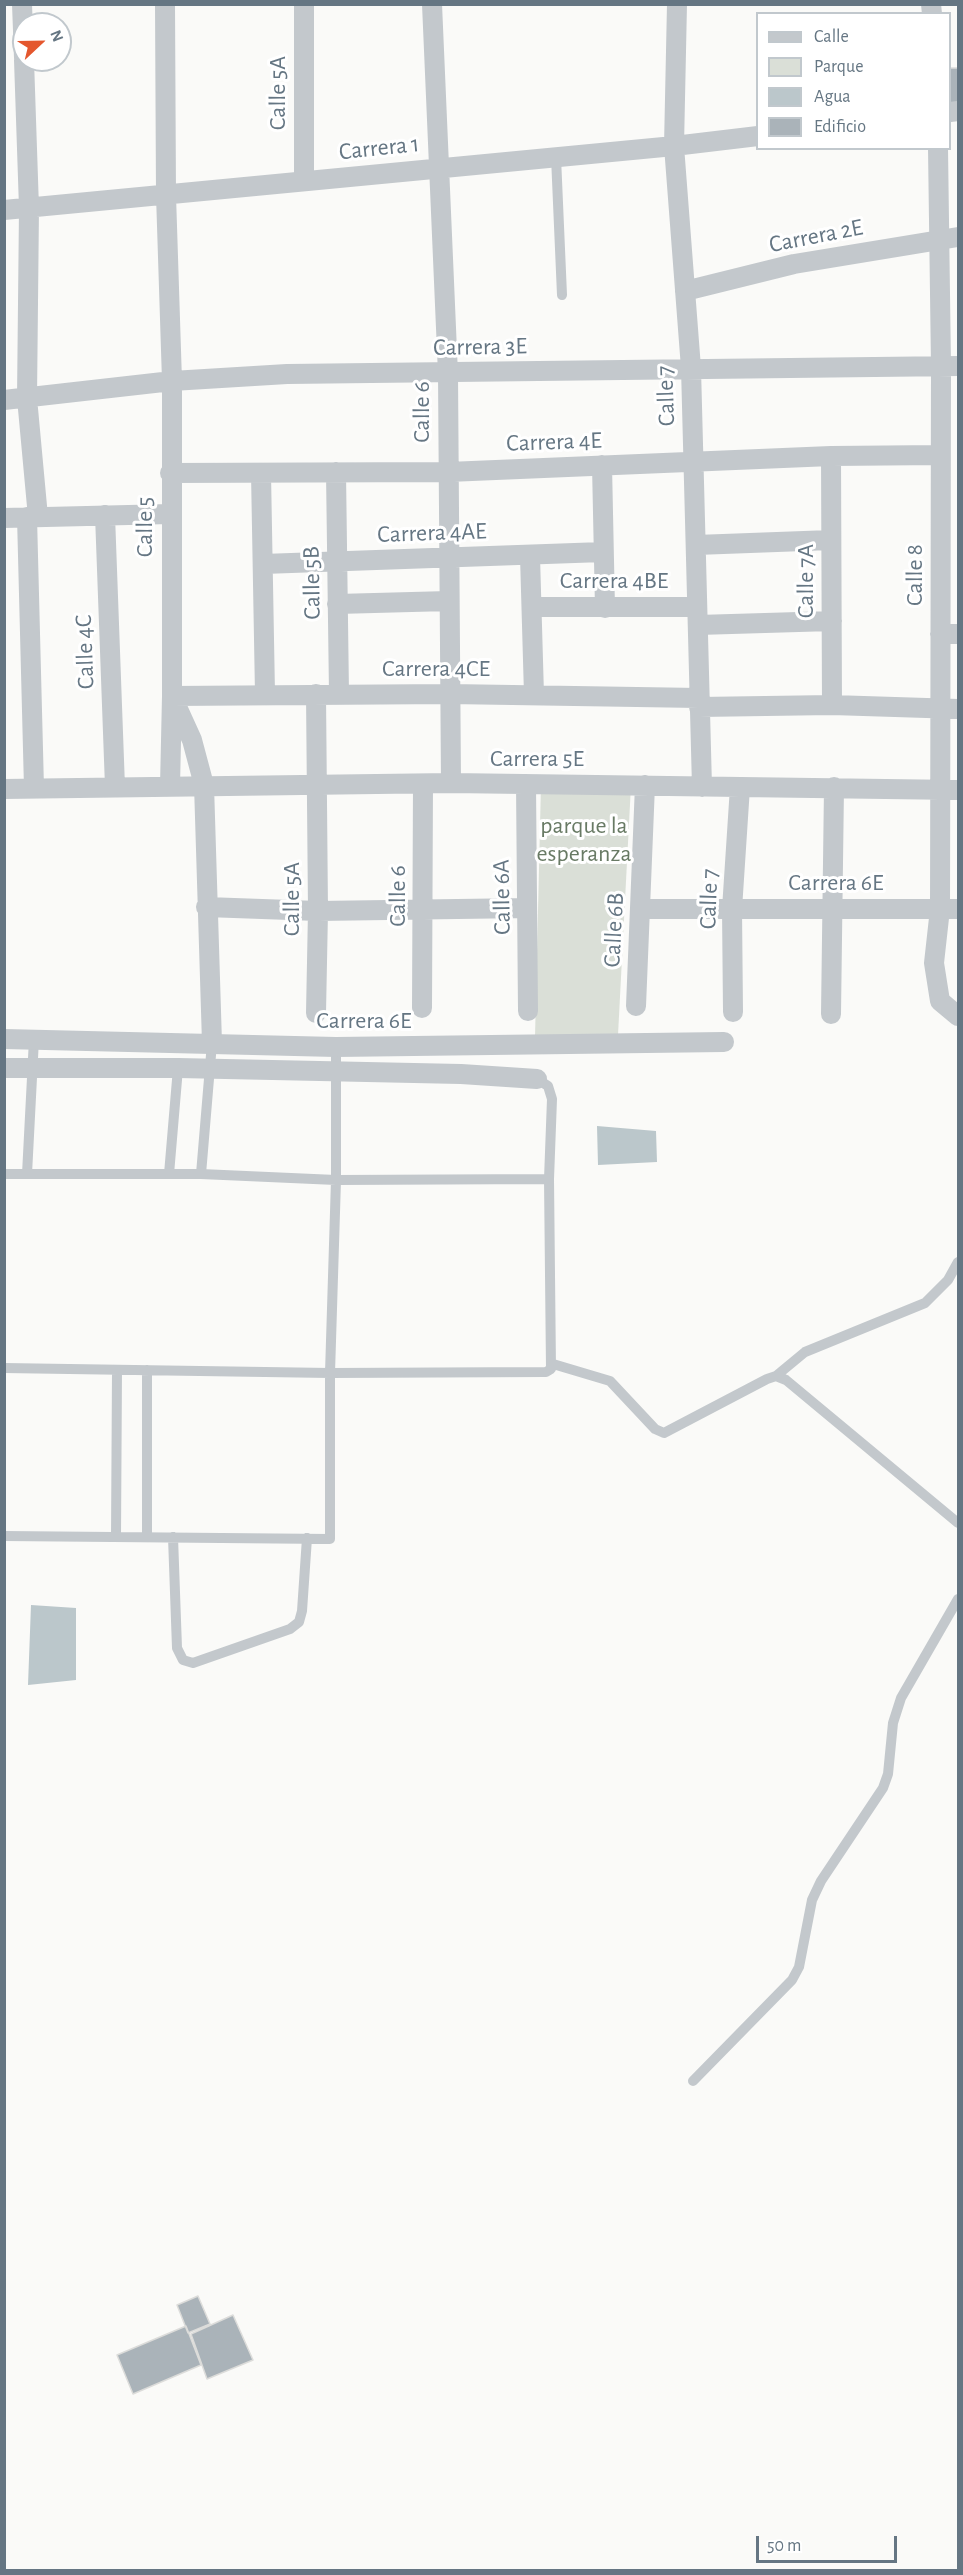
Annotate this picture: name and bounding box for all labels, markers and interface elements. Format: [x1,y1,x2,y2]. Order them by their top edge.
north arrow [12,12,72,72]
legend [756,12,951,150]
text: N [47,28,66,44]
text: Calle [814,28,849,46]
street label: Calle 5A [264,56,292,130]
text: Parque [814,58,863,76]
text: Agua [814,88,851,106]
text: Edificio [814,118,866,136]
street label: Carrera 1 [337,129,421,167]
street label: Carrera 2E [767,213,865,259]
street label: Carrera 3E [433,332,527,362]
street label: Calle 7 [651,365,681,427]
street label: Calle 6 [408,381,436,443]
street label: Carrera 4E [506,426,602,458]
street label: Calle 5 [131,497,159,557]
street label: Carrera 4AE [377,517,487,549]
street label: Calle 7A [792,544,820,618]
street label: Calle 8 [901,544,929,606]
street label: Calle 5B [297,546,327,620]
street label: Carrera 4BE [560,567,668,595]
street label: Calle 4C [69,614,101,690]
street label: Carrera 4CE [382,655,490,683]
street label: Carrera 5E [490,745,584,773]
park label: parque la esperanza [537,812,631,868]
street label: Calle 6A [487,859,517,935]
street label: Calle 5A [278,862,306,936]
street label: Calle 6 [384,865,412,927]
street label: Calle 7 [694,868,724,930]
street label: Carrera 6E [788,869,884,897]
street label: Calle 6B [598,892,630,968]
street label: Carrera 6E [316,1007,412,1035]
scale bar [759,2524,900,2562]
text: 50 m [767,2537,801,2555]

